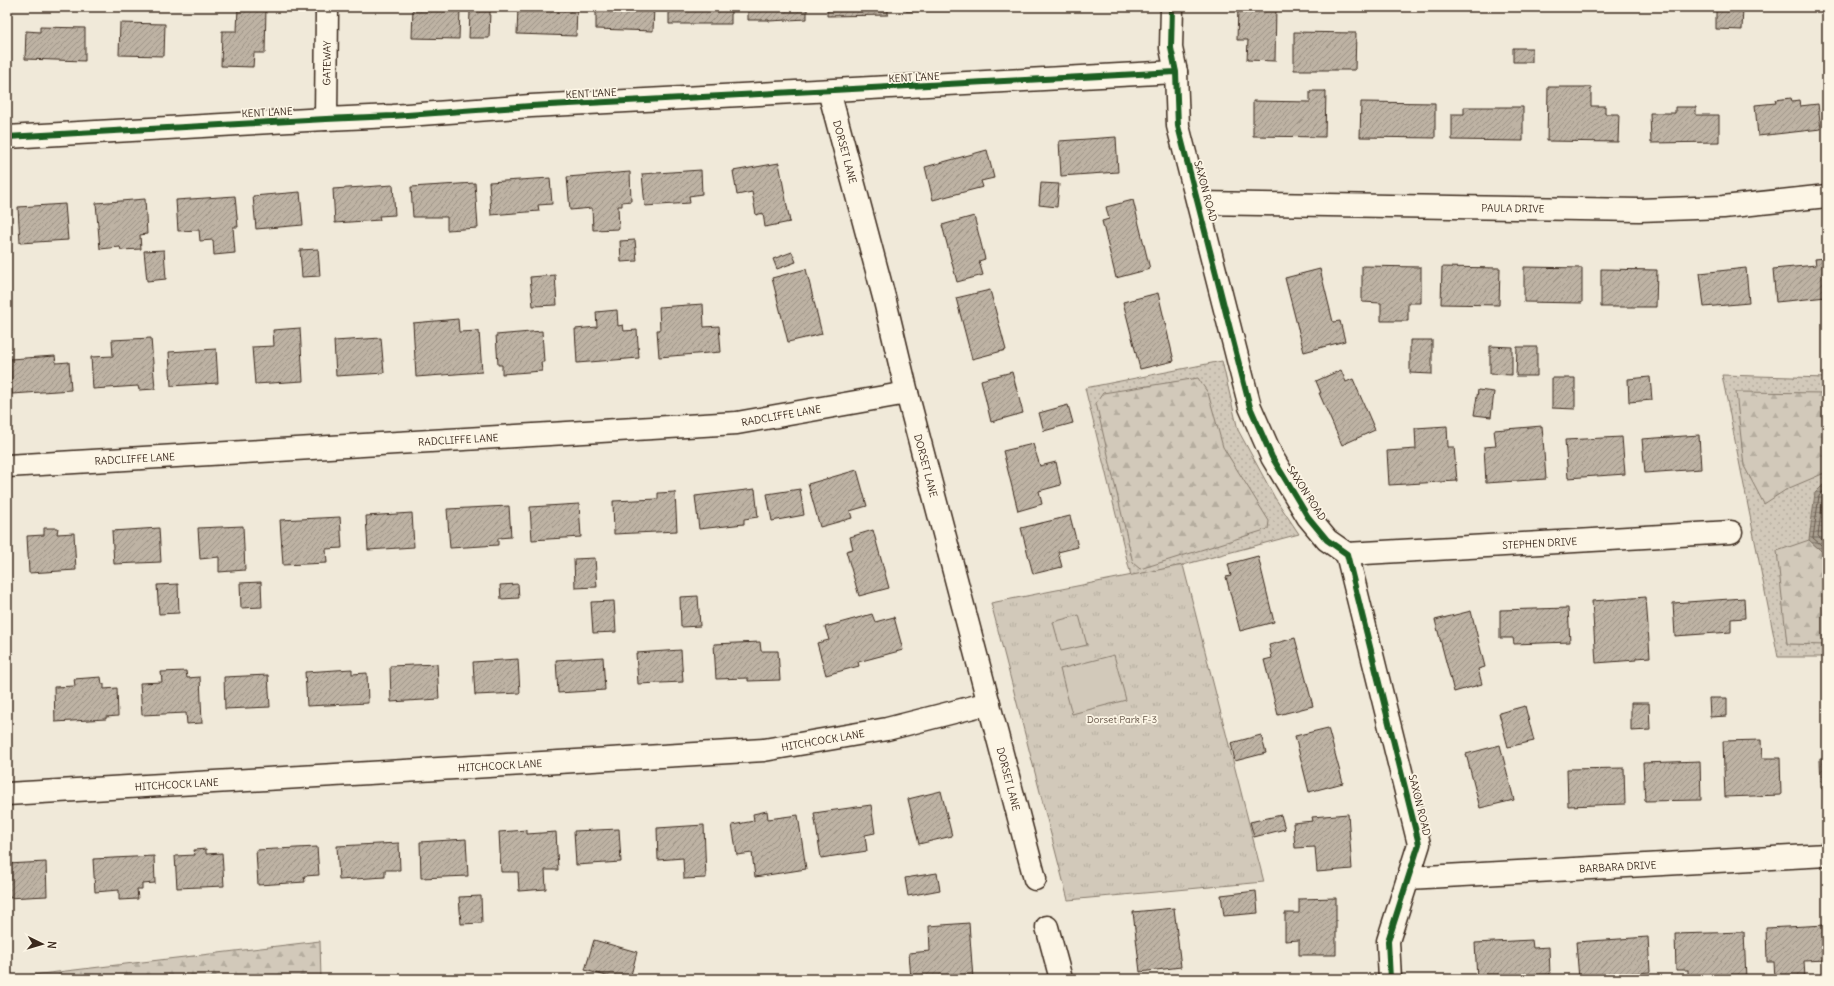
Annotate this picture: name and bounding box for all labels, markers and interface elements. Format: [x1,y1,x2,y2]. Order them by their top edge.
street label: GATEWAY [320,40,334,85]
street label: KENT LANE [888,70,940,85]
street label: KENT LANE [565,86,617,101]
street label: KENT LANE [241,105,293,120]
street label: DORSET LANE [830,119,859,185]
street label: SAXON ROAD [1191,159,1220,223]
street label: PAULA DRIVE [1481,201,1545,215]
street label: RADCLIFFE LANE [740,402,822,429]
street label: RADCLIFFE LANE [418,431,499,449]
street label: DORSET LANE [911,433,940,499]
street label: RADCLIFFE LANE [94,450,176,468]
street label: SAXON ROAD [1284,463,1329,523]
street label: STEPHEN DRIVE [1502,535,1578,552]
park label: Dorset Park F-3 [1087,713,1158,726]
street label: HITCHCOCK LANE [780,727,866,754]
street label: DORSET LANE [994,746,1023,812]
street label: HITCHCOCK LANE [458,757,543,775]
street label: SAXON ROAD [1406,773,1433,837]
street label: HITCHCOCK LANE [134,776,219,794]
street label: BARBARA DRIVE [1579,858,1657,876]
north arrow [22,924,62,964]
text: N [45,940,59,949]

